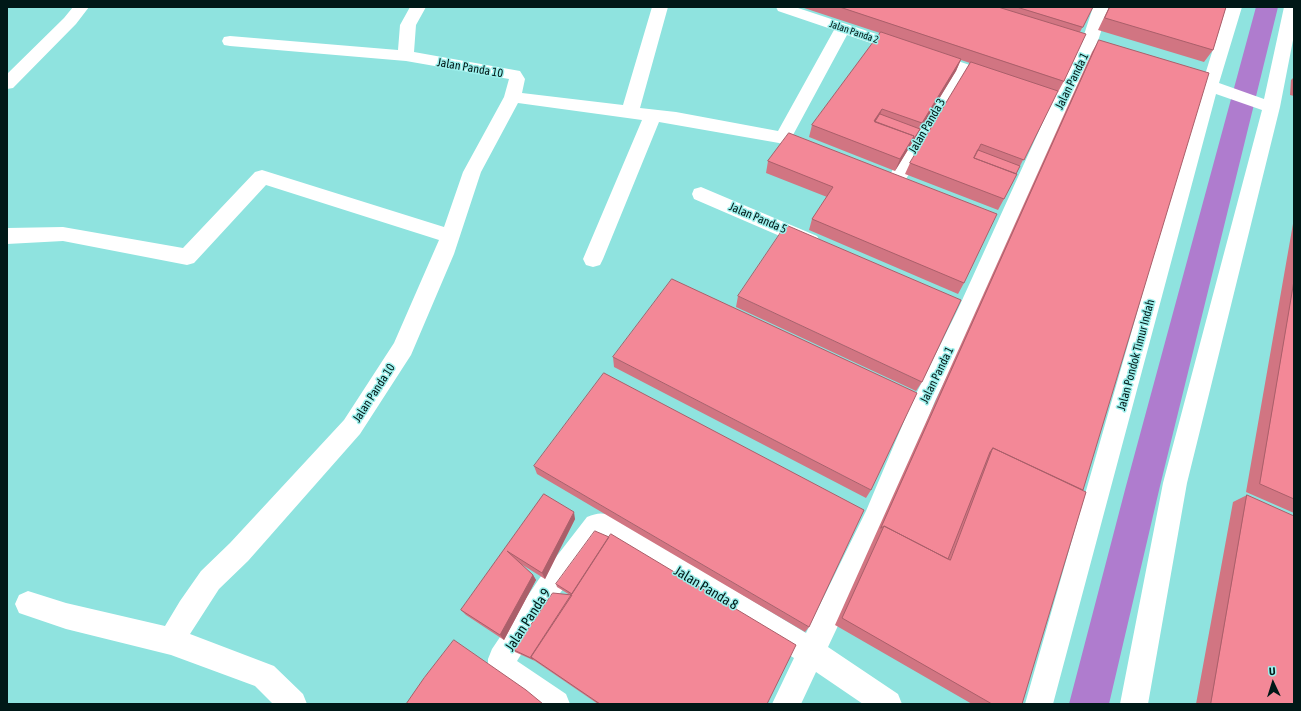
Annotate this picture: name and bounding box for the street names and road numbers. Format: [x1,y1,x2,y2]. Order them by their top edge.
street label: Jalan Panda 2 [828,18,880,46]
street label: Jalan Panda 1 [1052,50,1092,112]
street label: Jalan Panda 10 [436,55,504,81]
street label: Jalan Panda 3 [905,96,949,156]
street label: Jalan Panda 5 [727,199,789,237]
street label: Jalan Pondok Timur Indah [1114,298,1158,412]
street label: Jalan Panda 1 [917,344,957,406]
street label: Jalan Panda 10 [350,361,398,425]
street label: Jalan Panda 8 [671,562,741,614]
street label: Jalan Panda 9 [502,585,554,655]

